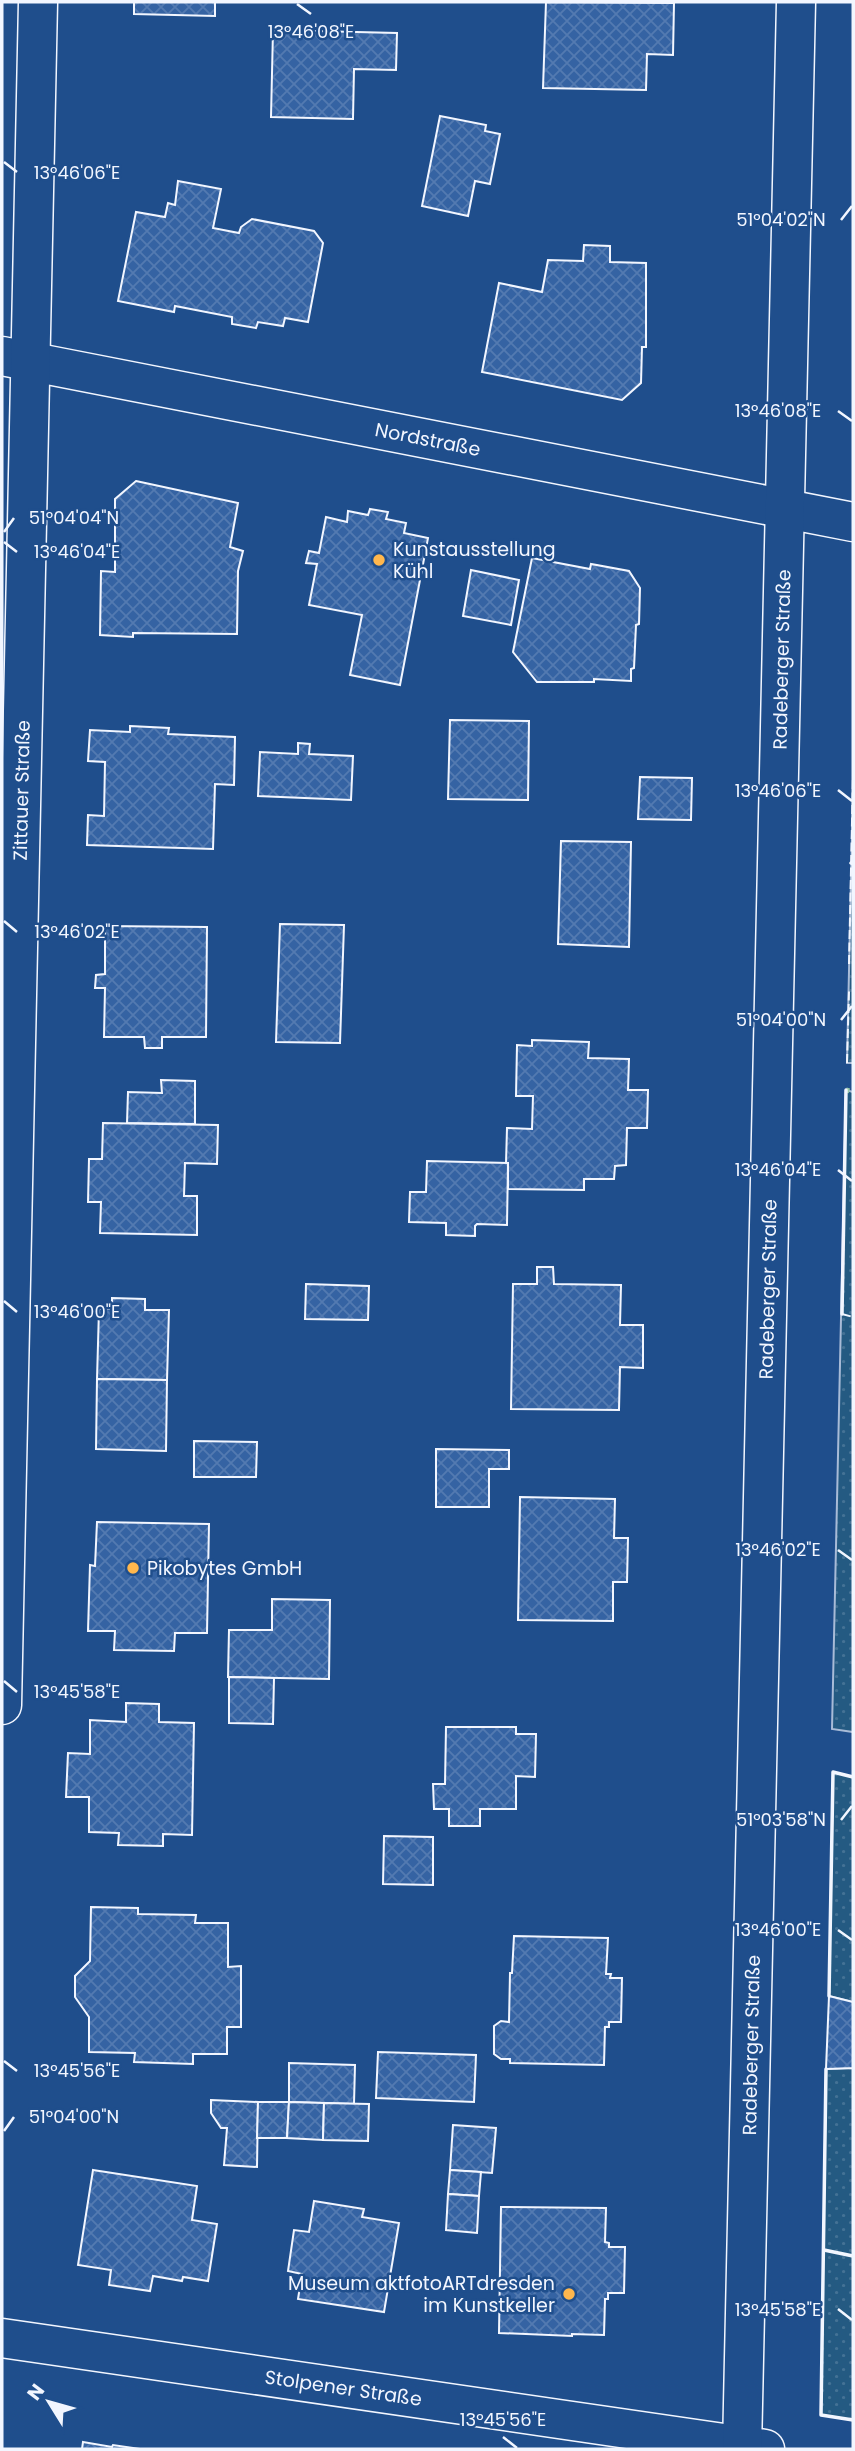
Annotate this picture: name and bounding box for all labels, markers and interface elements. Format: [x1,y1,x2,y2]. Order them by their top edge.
text: 13°46'08"E [268,19,354,44]
text: 13°46'06"E [34,160,120,185]
text: 51°04'02"N [736,207,826,232]
text: 13°46'08"E [735,398,821,423]
street label: Nordstraße [373,416,483,463]
text: 51°04'04"N [29,505,119,530]
place label: Kunstausstellung Kühl [393,536,556,585]
text: 13°46'04"E [34,539,120,564]
marker: Kunstausstellung Kühl [371,552,387,568]
street label: Radeberger Straße [767,569,797,750]
street label: Zittauer Straße [7,720,37,861]
text: 13°46'06"E [735,778,821,803]
text: 13°46'02"E [34,919,120,944]
text: 51°04'00"N [736,1007,826,1032]
text: 13°46'04"E [735,1157,821,1182]
street label: Radeberger Straße [753,1199,784,1380]
text: 13°46'00"E [34,1299,120,1324]
text: 13°46'02"E [735,1537,821,1562]
place label: Pikobytes GmbH [147,1555,302,1582]
marker: Pikobytes GmbH [125,1560,141,1576]
text: 13°45'58"E [34,1679,120,1704]
text: 51°03'58"N [736,1807,826,1832]
text: 13°46'00"E [735,1917,821,1942]
street label: Radeberger Straße [736,1955,767,2136]
text: 13°45'56"E [34,2058,120,2083]
text: 51°04'00"N [29,2104,119,2129]
place label: Museum aktfotoARTdresden im Kunstkeller [288,2270,555,2319]
marker: Museum aktfotoARTdresden im Kunstkeller [561,2286,577,2302]
text: 13°45'58"E [735,2297,821,2322]
street label: Stolpener Straße [263,2363,424,2413]
north arrow [14,2367,84,2437]
text: N [21,2378,51,2406]
text: 13°45'56"E [460,2407,546,2432]

